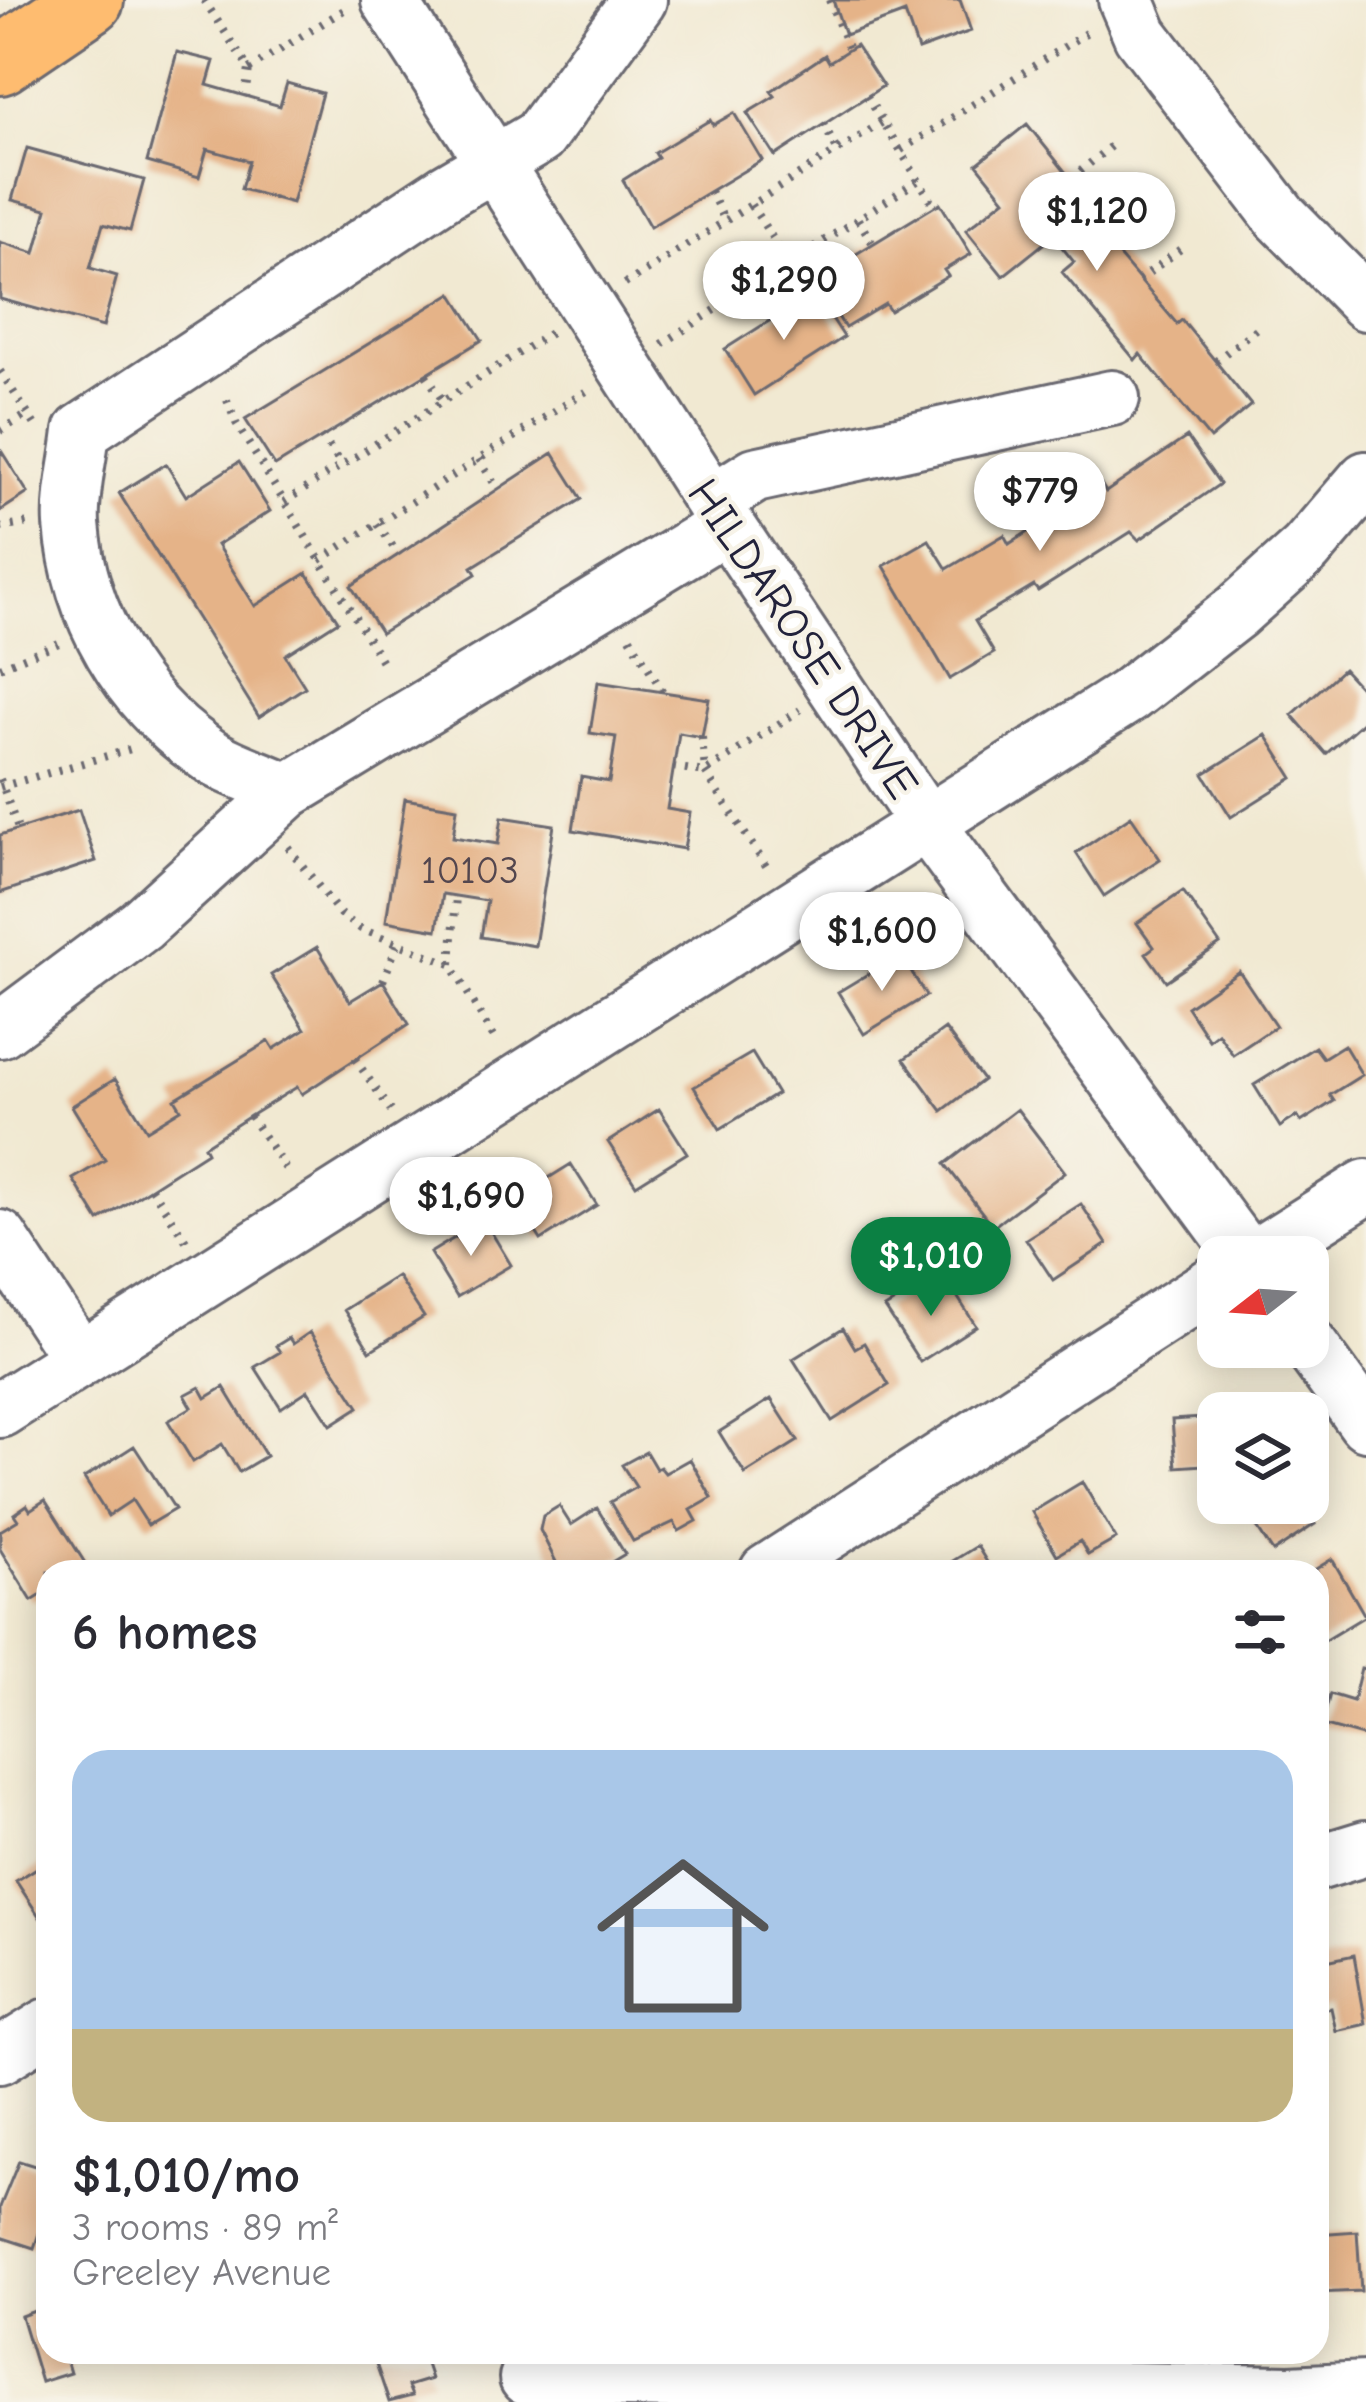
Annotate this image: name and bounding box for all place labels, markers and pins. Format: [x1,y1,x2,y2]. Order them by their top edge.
pin: $1,120 [999,172,1195,274]
pin: $1,290 [686,241,882,343]
pin: $779 [969,452,1111,554]
pin: $1,600 [784,892,980,994]
pin: $1,690 [373,1157,569,1259]
pin: $1,010 [833,1217,1029,1319]

